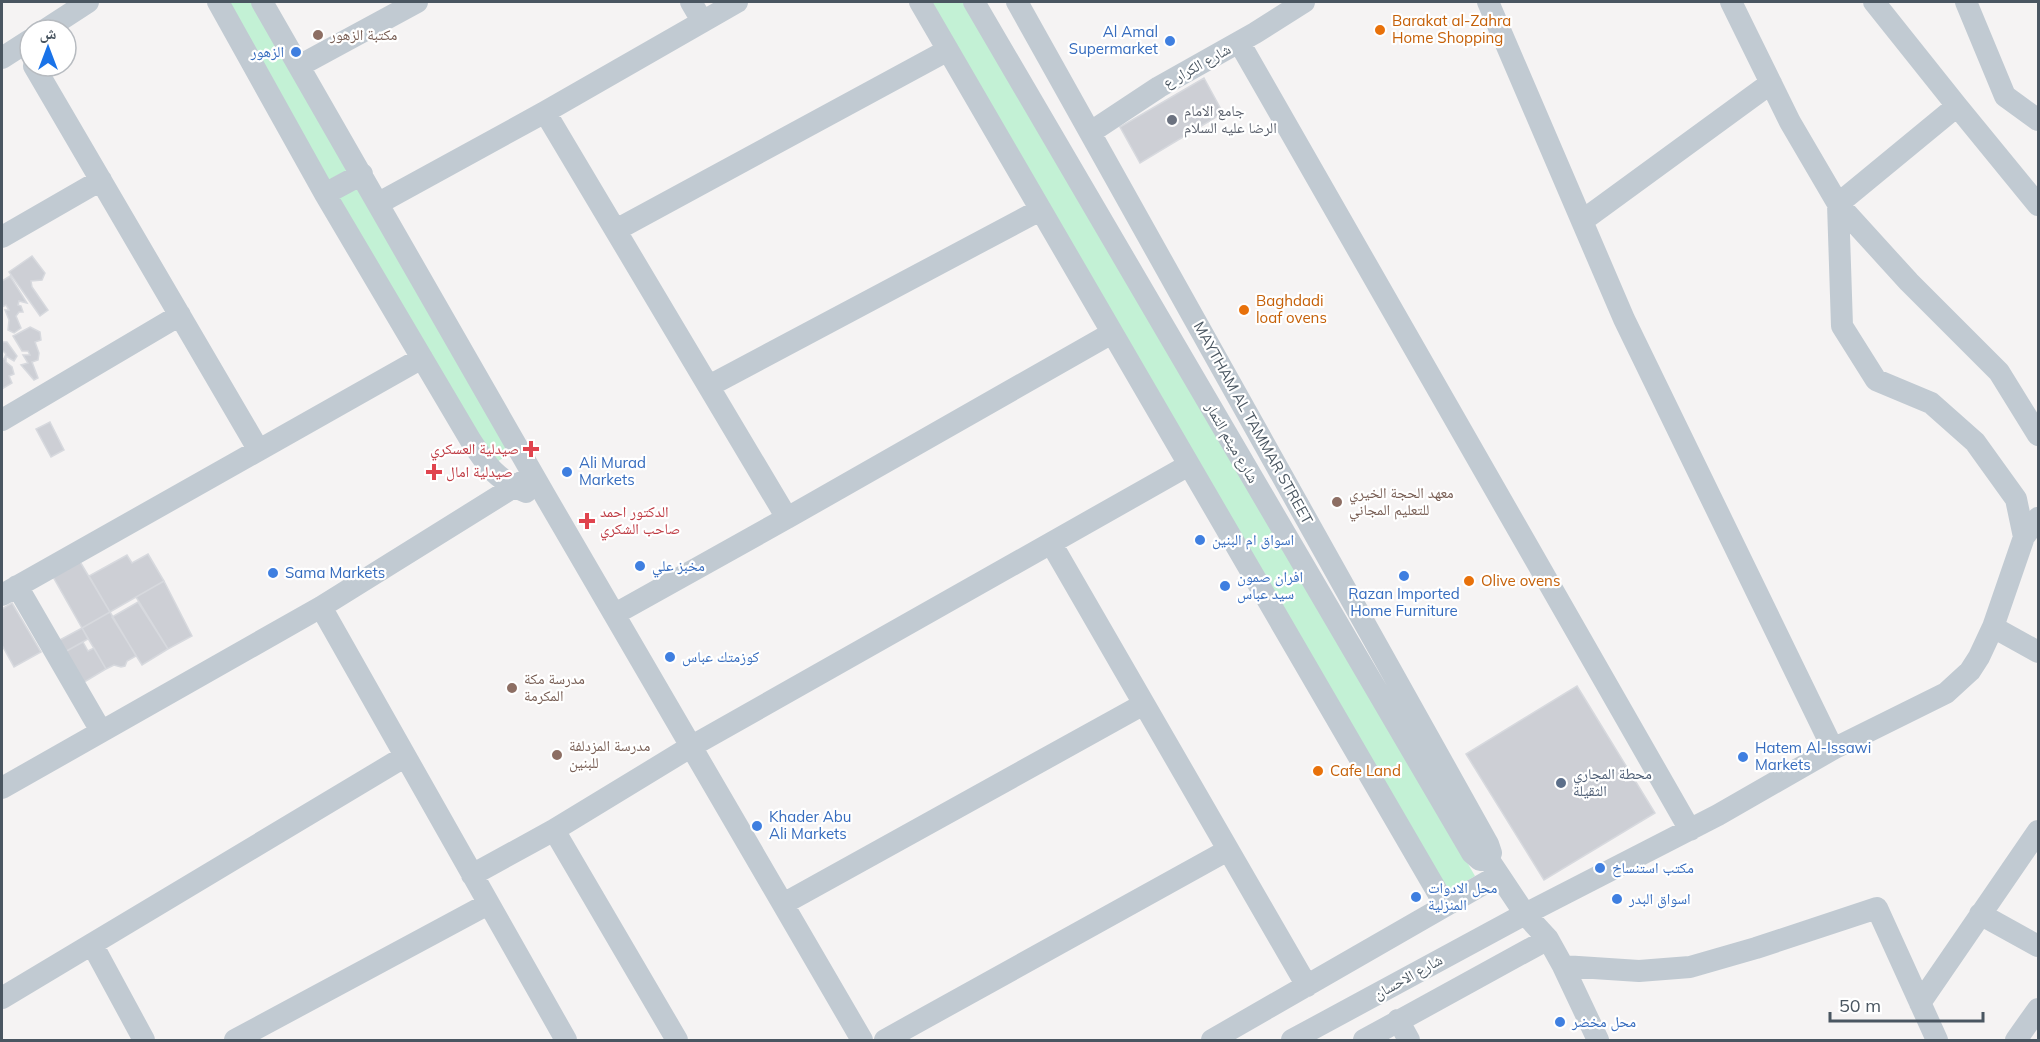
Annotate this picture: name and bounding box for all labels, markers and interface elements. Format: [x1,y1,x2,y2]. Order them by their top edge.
place label: Barakat al-Zahra Home Shopping [1392,11,1511,47]
north arrow [18,18,78,78]
place label: Al Amal Supermarket [1069,22,1158,58]
text: ش [40,23,57,43]
marker: Barakat al-Zahra Home Shopping [1373,23,1387,37]
place label: مكتبة الزهور [329,25,398,44]
marker: مكتبة الزهور [311,28,325,42]
marker: Al Amal Supermarket [1163,34,1177,48]
street label: شارع الكرار ع [1160,39,1235,93]
place label: الزهور [250,42,284,61]
marker: الزهور [289,45,303,59]
place label: جامع الامام الرضا عليه السلام [1184,101,1277,138]
marker: جامع الامام الرضا عليه السلام [1165,113,1179,127]
place label: Baghdadi loaf ovens [1256,291,1327,327]
marker: Baghdadi loaf ovens [1237,303,1251,317]
street label: MAYTHAM AL TAMMAR STREET [1190,318,1317,527]
street label: شارع ميثم التمار [1200,398,1263,487]
place label: صيدلية العسكري [430,439,519,461]
marker: صيدلية العسكري [524,442,538,456]
place label: Ali Murad Markets [579,453,646,489]
place label: صيدلية امال [446,462,513,482]
marker: صيدلية امال [427,465,441,479]
marker: Ali Murad Markets [560,465,574,479]
place label: معهد الحجة الخيري للتعليم المجاني [1349,483,1454,522]
marker: معهد الحجة الخيري للتعليم المجاني [1330,495,1344,509]
place label: الدكتور احمد صاحب الشكري [600,502,680,541]
marker: الدكتور احمد صاحب الشكري [578,512,596,530]
place label: اسواق ام البنين [1212,530,1294,550]
marker: اسواق ام البنين [1193,533,1207,547]
place label: مخبز علي [652,556,705,578]
marker: مخبز علي [633,559,647,573]
place label: Sama Markets [285,563,385,582]
marker: Sama Markets [266,566,280,580]
place label: افران صمون سيد عباس [1237,567,1303,604]
marker: Razan Imported Home Furniture [1397,569,1411,583]
place label: Olive ovens [1481,571,1560,590]
marker: Olive ovens [1462,574,1476,588]
marker: افران صمون سيد عباس [1218,579,1232,593]
place label: Razan Imported Home Furniture [1348,584,1460,620]
place label: كوزمتك عباس [682,647,759,667]
marker: كوزمتك عباس [663,650,677,664]
place label: مدرسة مكة المكرمة [524,669,585,705]
marker: مدرسة مكة المكرمة [505,681,519,695]
place label: مدرسة المزدلفة للبنين [569,736,650,773]
place label: Hatem Al-Issawi Markets [1755,738,1871,774]
marker: مدرسة المزدلفة للبنين [550,748,564,762]
marker: Hatem Al-Issawi Markets [1736,750,1750,764]
place label: Cafe Land [1330,761,1401,780]
marker: Cafe Land [1311,764,1325,778]
place label: محطة المجاري الثقيلة [1573,764,1652,800]
marker: محطة المجاري الثقيلة [1554,776,1568,790]
place label: Khader Abu Ali Markets [769,807,852,843]
marker: Khader Abu Ali Markets [750,819,764,833]
place label: مكتب استنساخ [1612,858,1694,878]
marker: مكتب استنساخ [1593,861,1607,875]
place label: محل الادوات المنزلية [1428,878,1497,914]
place label: اسواق البدر [1628,889,1691,909]
marker: محل الادوات المنزلية [1409,890,1423,904]
marker: اسواق البدر [1610,892,1624,906]
street label: شارع الاحسان [1370,950,1446,1004]
scale bar [1830,985,1983,1023]
text: 50 m [1839,994,1881,1017]
place label: محل مخضر [1571,1012,1636,1032]
marker: محل مخضر [1553,1015,1567,1029]

